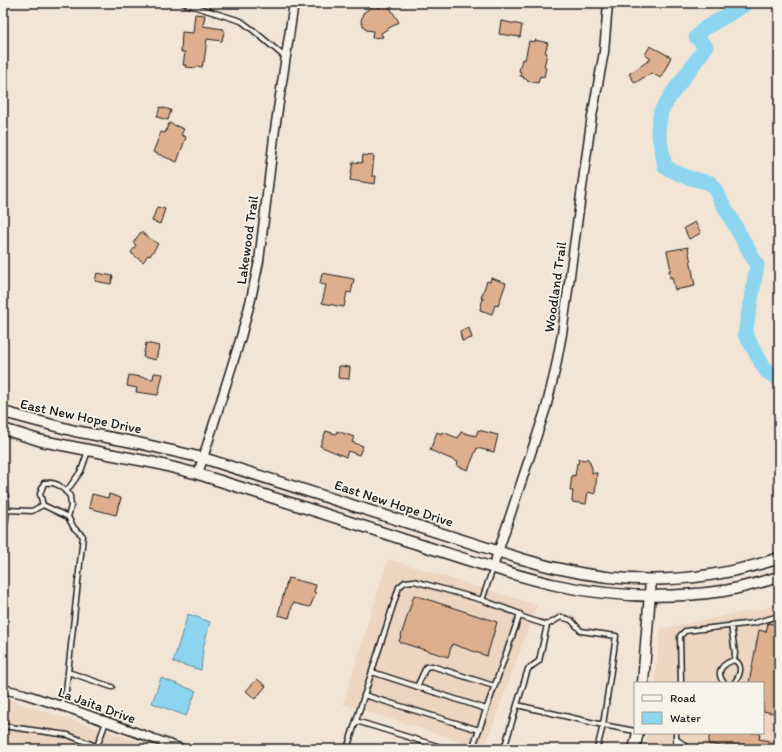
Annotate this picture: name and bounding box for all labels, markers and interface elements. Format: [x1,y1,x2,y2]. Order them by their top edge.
street label: Lakewood Trail [233,194,262,286]
street label: Woodland Trail [541,241,570,334]
street label: East New Hope Drive [19,395,143,438]
street label: East New Hope Drive [332,476,456,531]
legend [634,682,764,734]
street label: La Jaita Drive [56,684,138,727]
text: Road [670,691,696,705]
text: Water [670,711,701,725]

